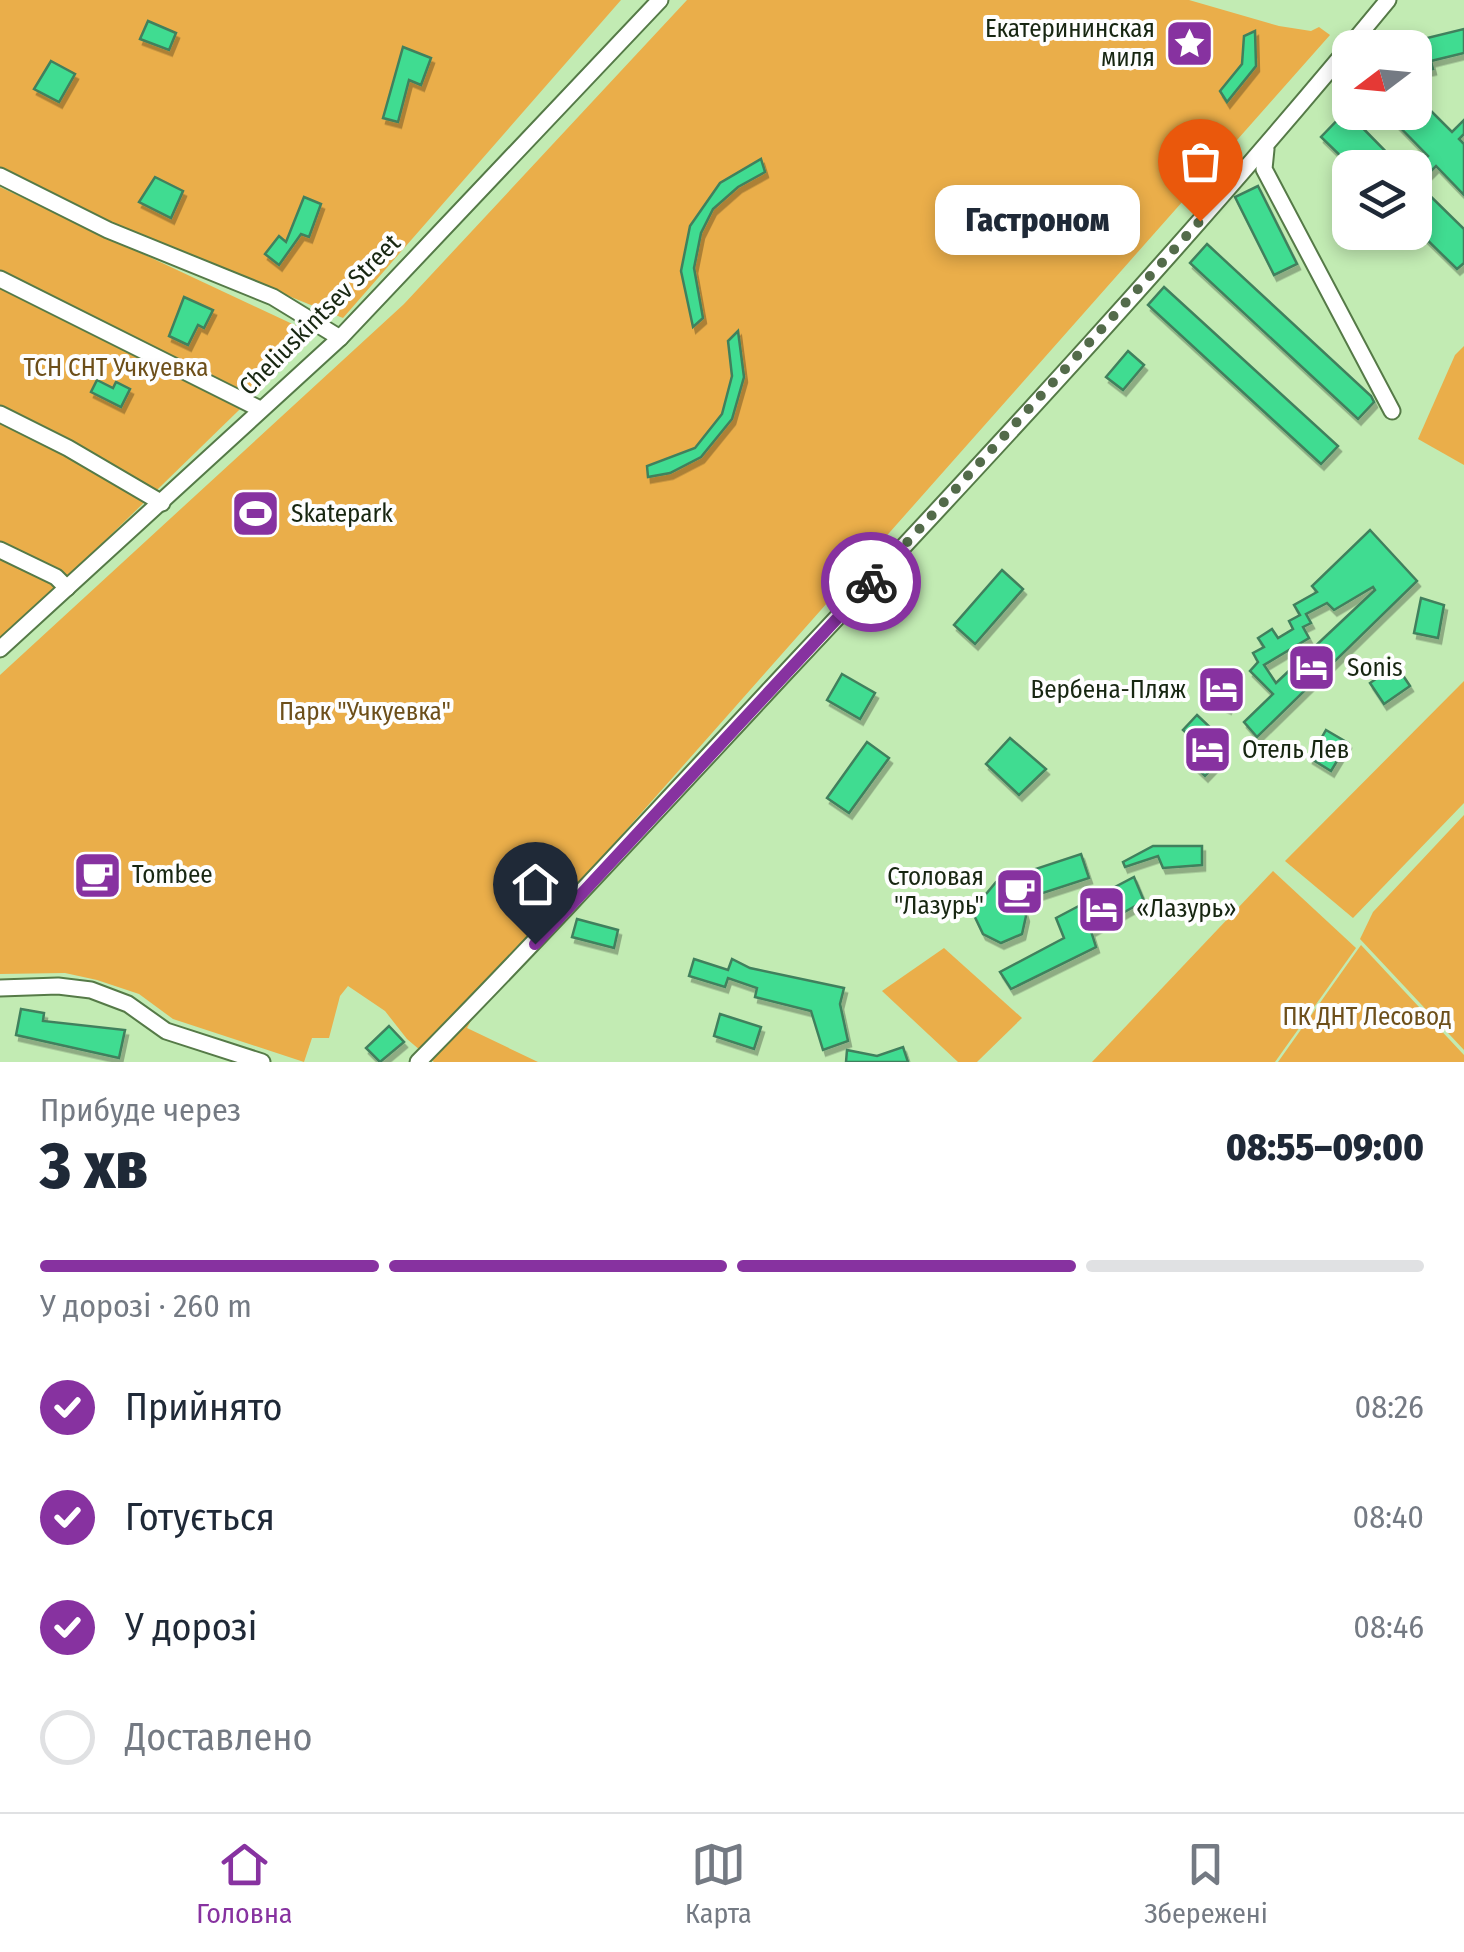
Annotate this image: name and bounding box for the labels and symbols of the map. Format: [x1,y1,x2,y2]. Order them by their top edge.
place label: Екатерининская миля [985,14,1155,73]
place icon: Екатерининская миля [1164,17,1216,69]
north arrow [1332,30,1432,130]
pin [1158,119,1243,222]
callout: Гастроном [935,186,1140,256]
street label: Cheliuskintsev Street [233,228,407,402]
park label: ТСН СНТ Учкуевка [24,353,208,383]
sports icon: Skatepark [230,488,282,540]
place label: Skatepark [291,499,393,529]
courier [821,532,921,632]
hotel icon: Sonis [1286,642,1338,694]
place label: Sonis [1347,653,1403,683]
hotel icon: Вербена-Пляж [1195,664,1247,716]
place label: Вербена-Пляж [1030,675,1186,705]
park label: Парк "Учкуевка" [279,697,451,727]
hotel icon: Отель Лев [1181,724,1233,776]
place label: Отель Лев [1242,735,1349,765]
pin [493,842,578,945]
cafe icon: Tombee [71,849,123,901]
place label: Tombee [132,860,213,890]
place label: Столовая "Лазурь" [887,862,984,921]
cafe icon: Столовая "Лазурь" [993,865,1045,917]
hotel icon: «Лазурь» [1075,883,1127,935]
place label: «Лазурь» [1136,894,1237,924]
park label: ПК ДНТ Лесовод [1282,1002,1452,1032]

